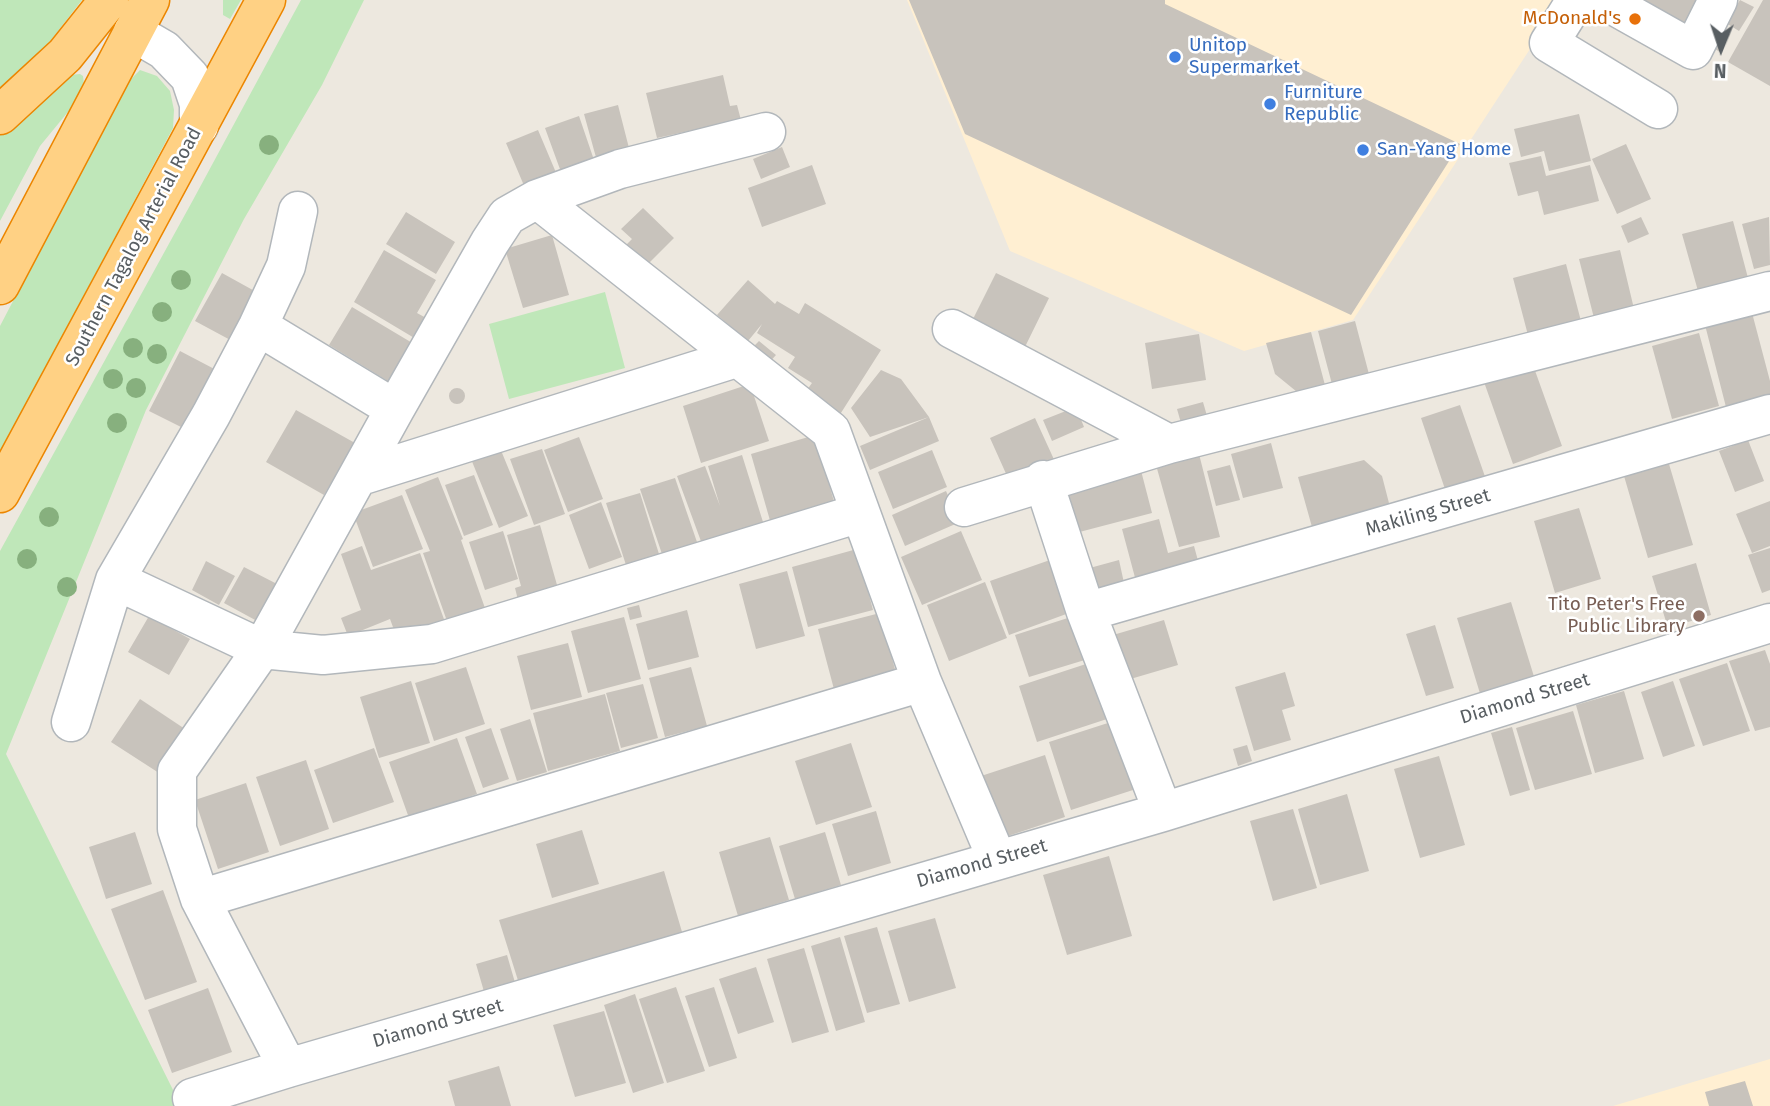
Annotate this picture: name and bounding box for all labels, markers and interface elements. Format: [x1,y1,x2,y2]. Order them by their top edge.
place label: McDonald's [1523,8,1621,30]
marker: McDonald's [1627,11,1643,27]
north arrow [1686,14,1756,84]
place label: Unitop Supermarket [1189,35,1300,79]
marker: Unitop Supermarket [1167,49,1183,65]
text: N [1714,59,1727,82]
place label: Furniture Republic [1284,82,1363,126]
marker: Furniture Republic [1262,96,1278,112]
street label: Southern Tagalog Arterial Road [61,124,207,370]
place label: San-Yang Home [1377,139,1511,161]
marker: San-Yang Home [1355,142,1371,158]
street label: Makiling Street [1363,484,1493,542]
place label: Tito Peter's Free Public Library [1548,594,1685,638]
marker: Tito Peter's Free Public Library [1691,608,1707,624]
street label: Diamond Street [1457,668,1593,730]
street label: Diamond Street [914,835,1050,893]
street label: Diamond Street [370,995,506,1053]

